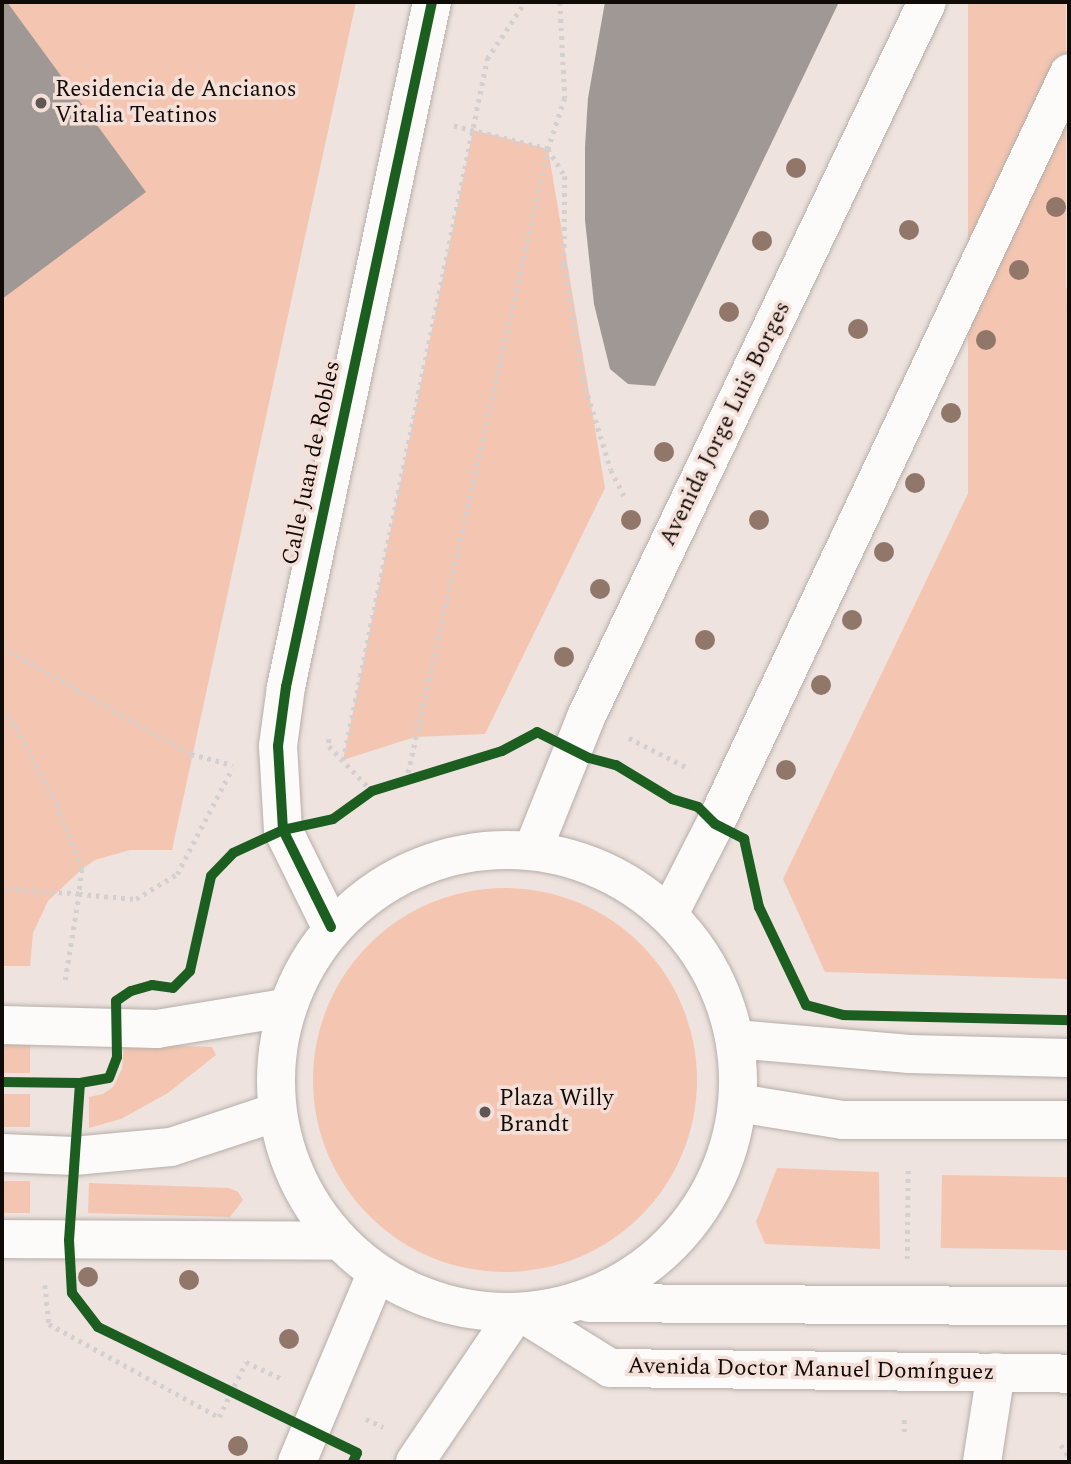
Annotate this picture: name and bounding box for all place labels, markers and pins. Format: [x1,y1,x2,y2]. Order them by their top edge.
place label: Residencia de Ancianos Vitalia Teatinos [55,76,297,130]
marker: Residencia de Ancianos Vitalia Teatinos [33,95,49,111]
place label: Plaza Willy Brandt [499,1085,614,1139]
marker: Plaza Willy Brandt [477,1104,493,1120]

